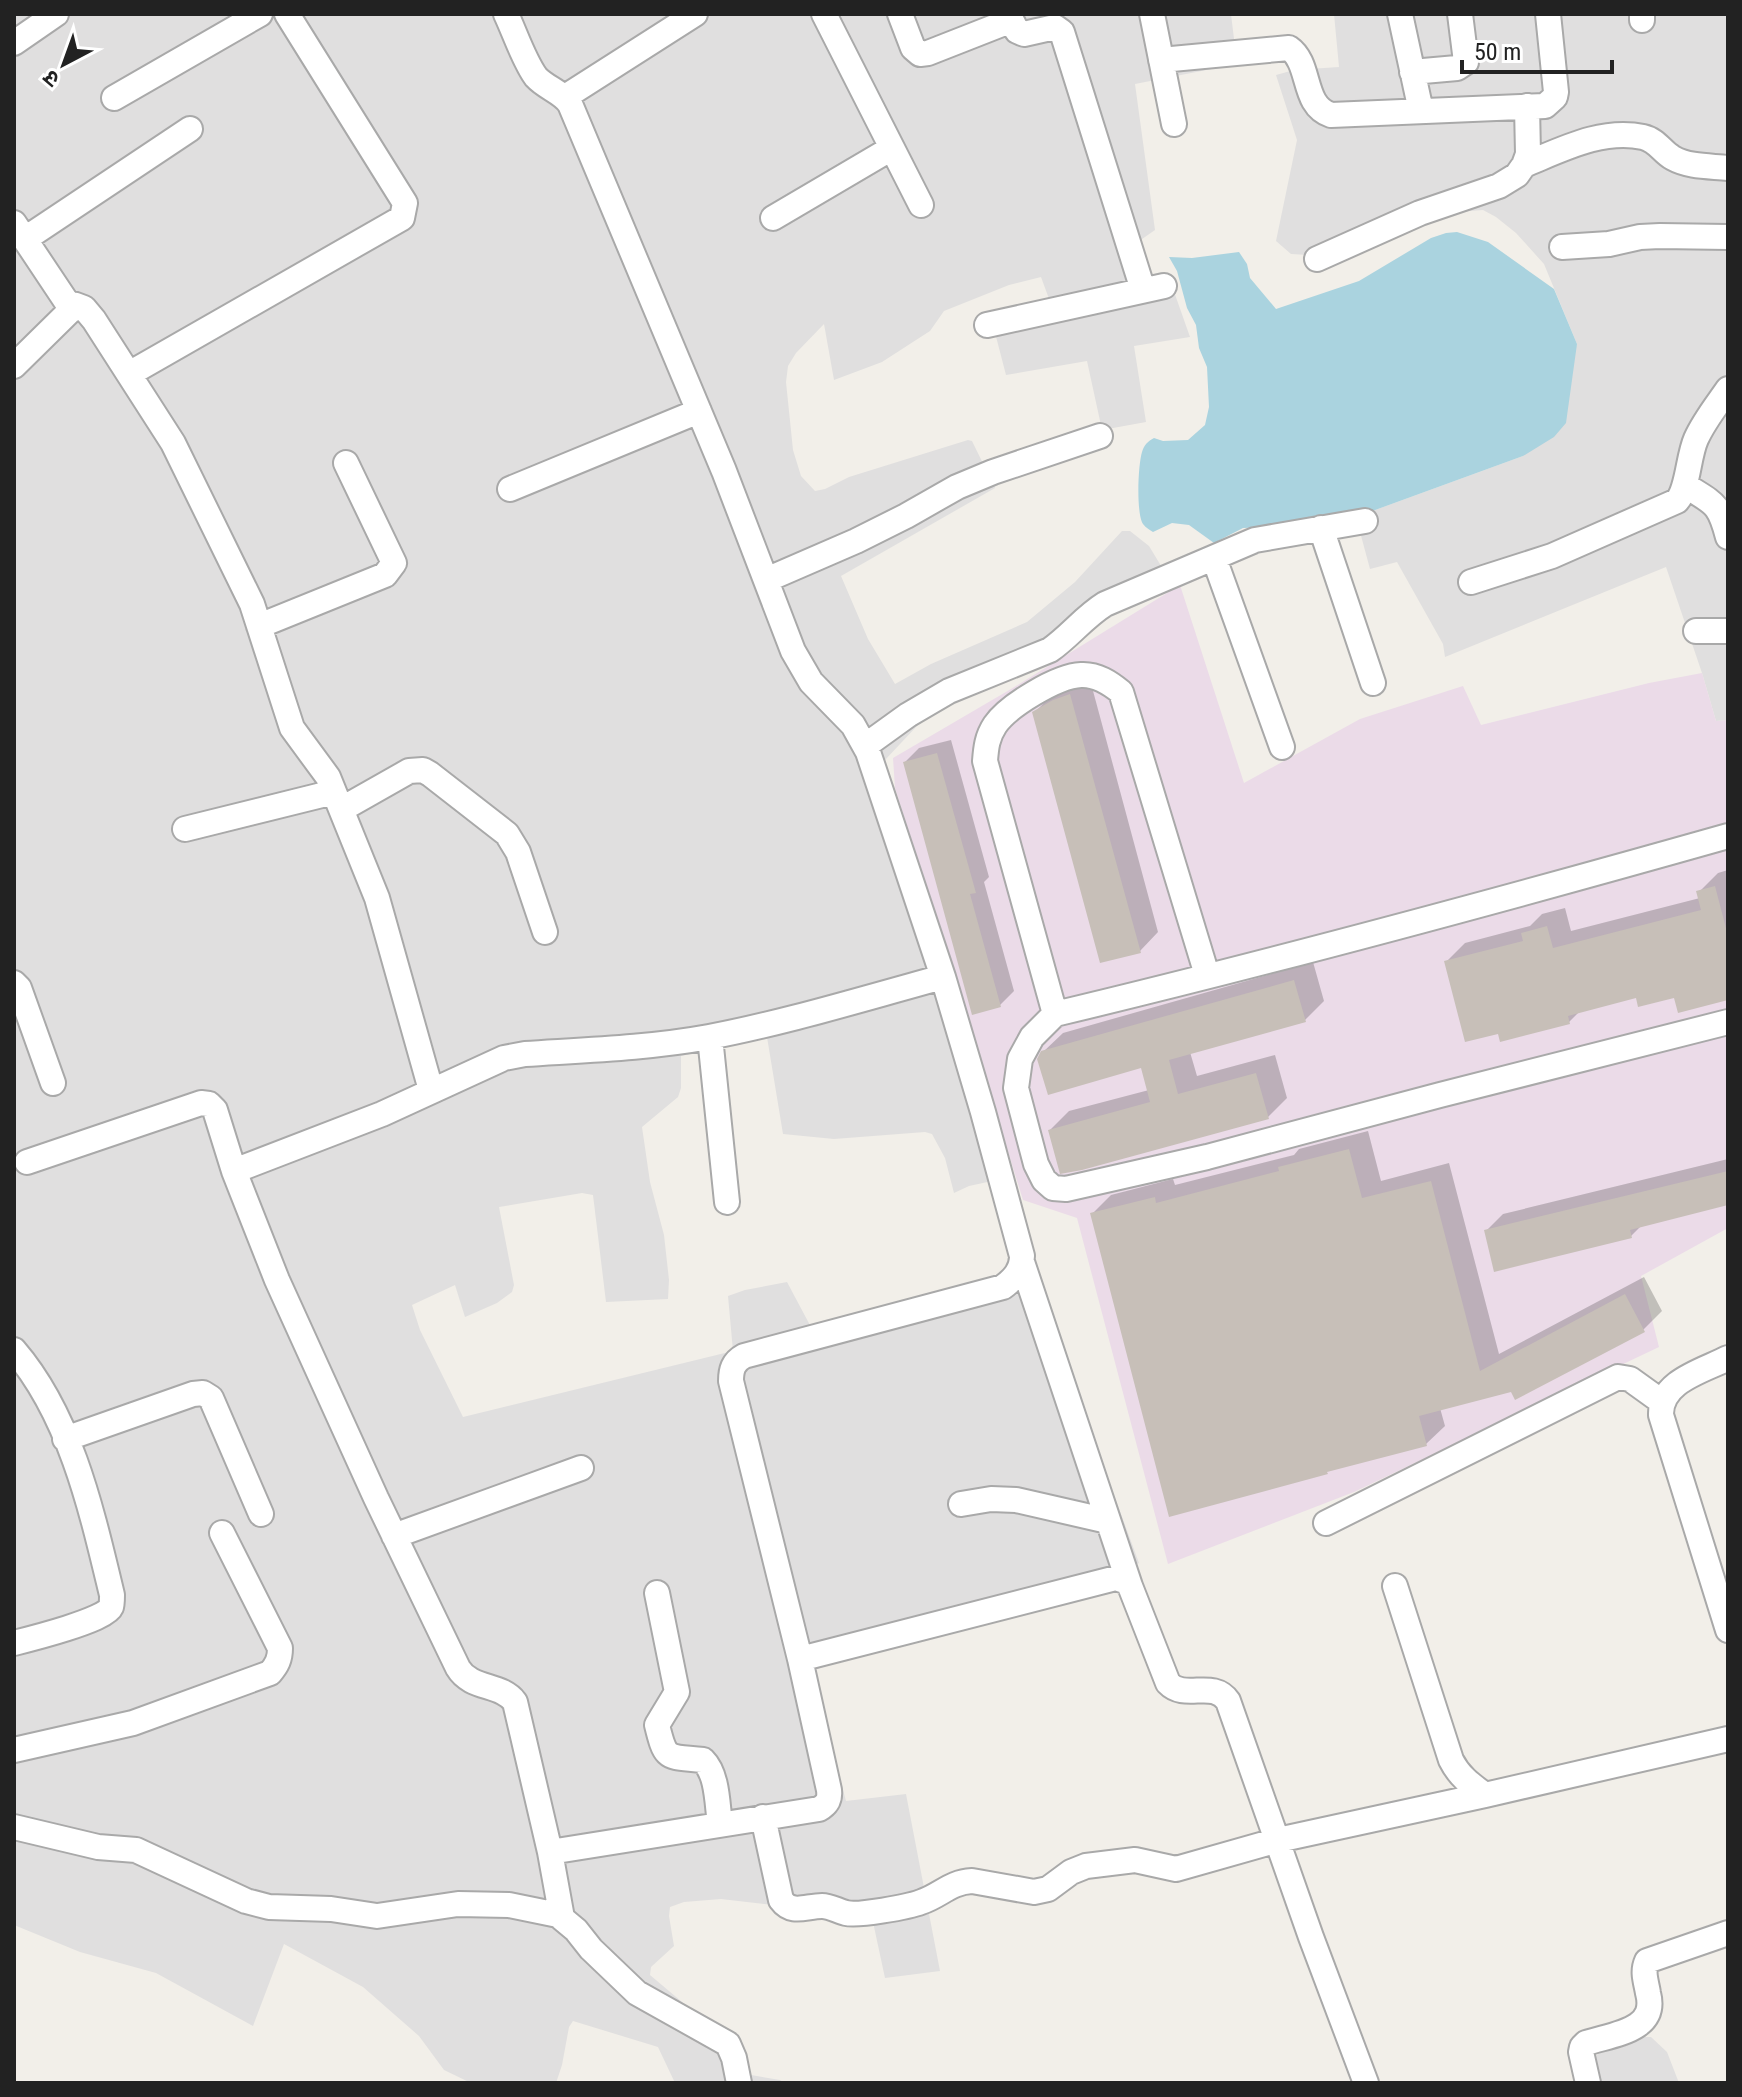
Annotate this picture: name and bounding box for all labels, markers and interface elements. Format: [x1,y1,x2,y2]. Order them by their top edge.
north arrow [24,24,104,104]
scale bar [1462,24,1612,74]
text: 50 m [1474,38,1521,66]
text: उ [37,64,64,92]

